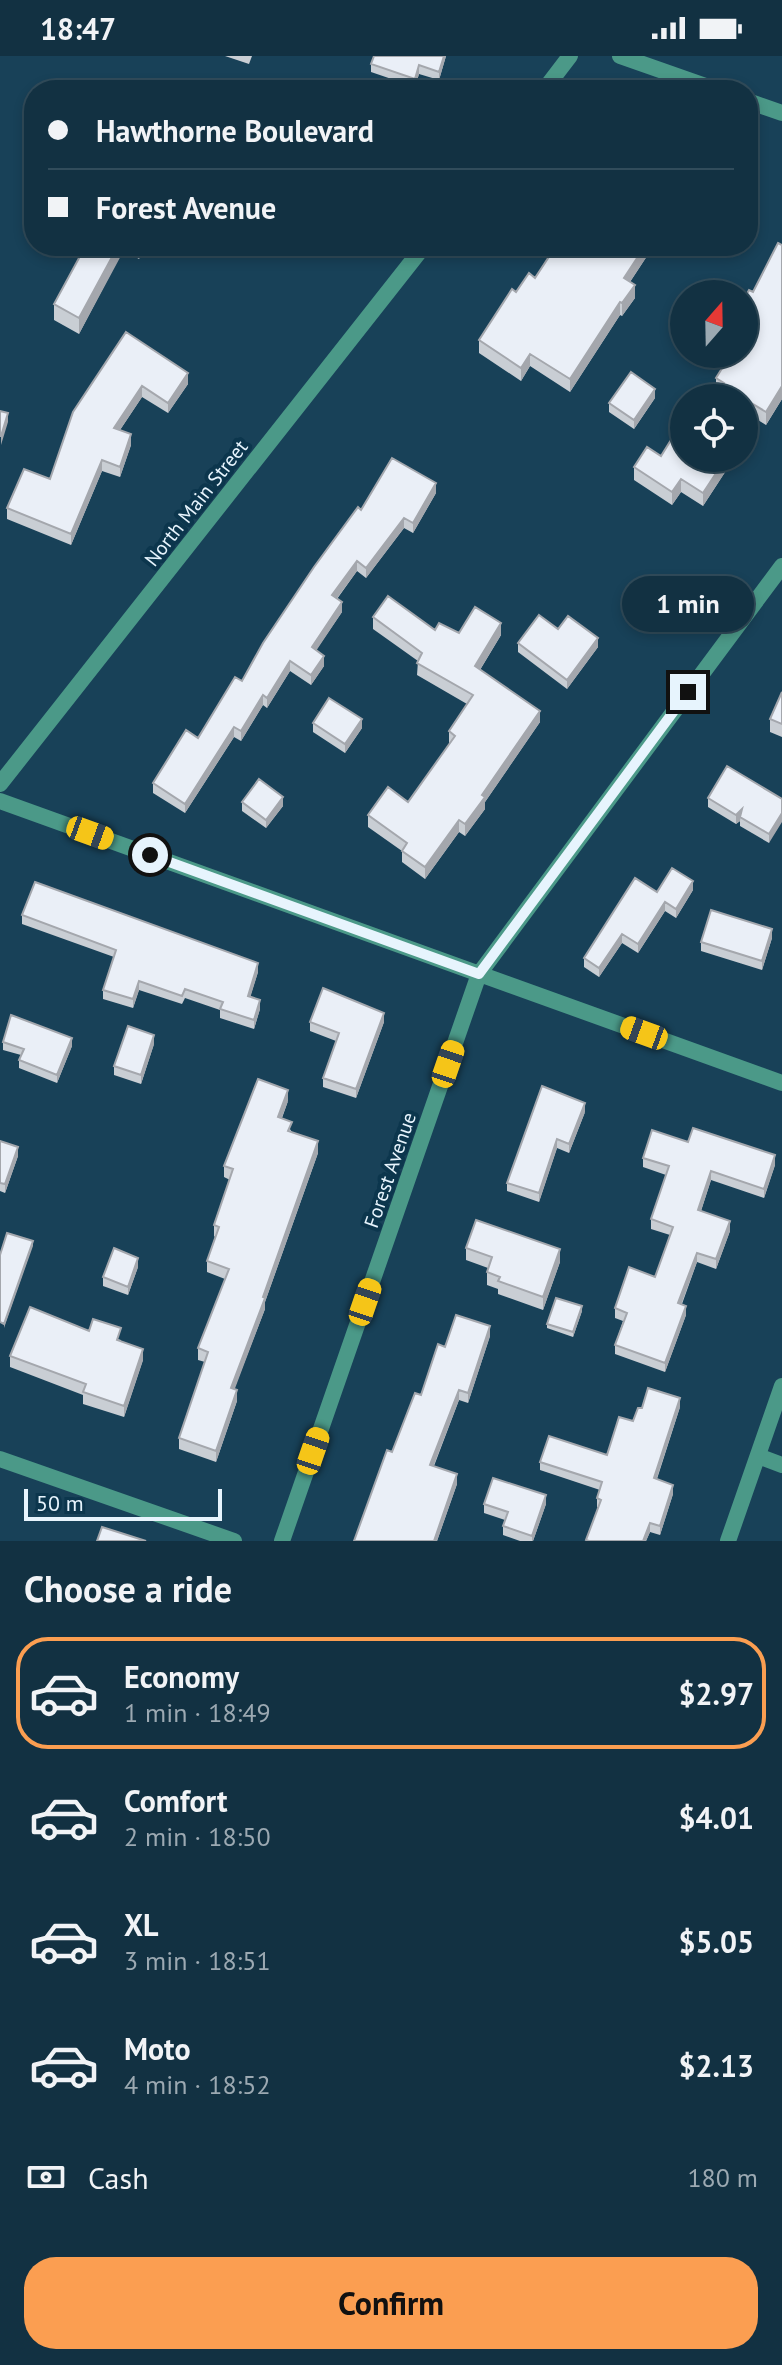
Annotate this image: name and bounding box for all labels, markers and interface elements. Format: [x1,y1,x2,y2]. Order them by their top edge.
text: 18:47 [40,9,116,48]
text: Hawthorne Boulevard [96,111,374,150]
text: Forest Avenue [96,188,276,227]
north arrow [670,280,758,368]
map controls [670,280,758,472]
button: locate [670,384,758,472]
street label: North Main Street [139,435,254,571]
callout: 1 min [622,576,754,632]
text: 1 min [656,587,720,620]
route end [670,674,706,710]
car [63,814,117,852]
route start [132,837,168,873]
car [617,1014,671,1052]
car [429,1037,467,1091]
street label: Forest Avenue [358,1109,422,1231]
car [346,1275,384,1329]
car [294,1424,332,1478]
scale bar [24,1485,222,1521]
text: 50 m [36,1489,84,1517]
text: Choose a ride [24,1565,232,1612]
icon: car [28,1657,100,1729]
text: Economy [124,1657,239,1696]
text: $2.97 [679,1674,754,1713]
text: 1 min · 18:49 [124,1696,271,1729]
icon: car [28,1781,100,1853]
text: Comfort [124,1781,227,1820]
text: $4.01 [679,1798,754,1837]
text: 2 min · 18:50 [124,1820,271,1853]
icon: car [28,1905,100,1977]
text: XL [124,1905,158,1944]
text: $5.05 [679,1922,754,1961]
text: 3 min · 18:51 [124,1944,271,1977]
icon: car [28,2029,100,2101]
text: Moto [124,2029,191,2068]
text: $2.13 [679,2046,754,2085]
text: 4 min · 18:52 [124,2068,271,2101]
icon: cash [24,2155,68,2199]
text: Cash [88,2158,149,2197]
text: 180 m [687,2161,758,2194]
button: Confirm [24,2257,758,2349]

